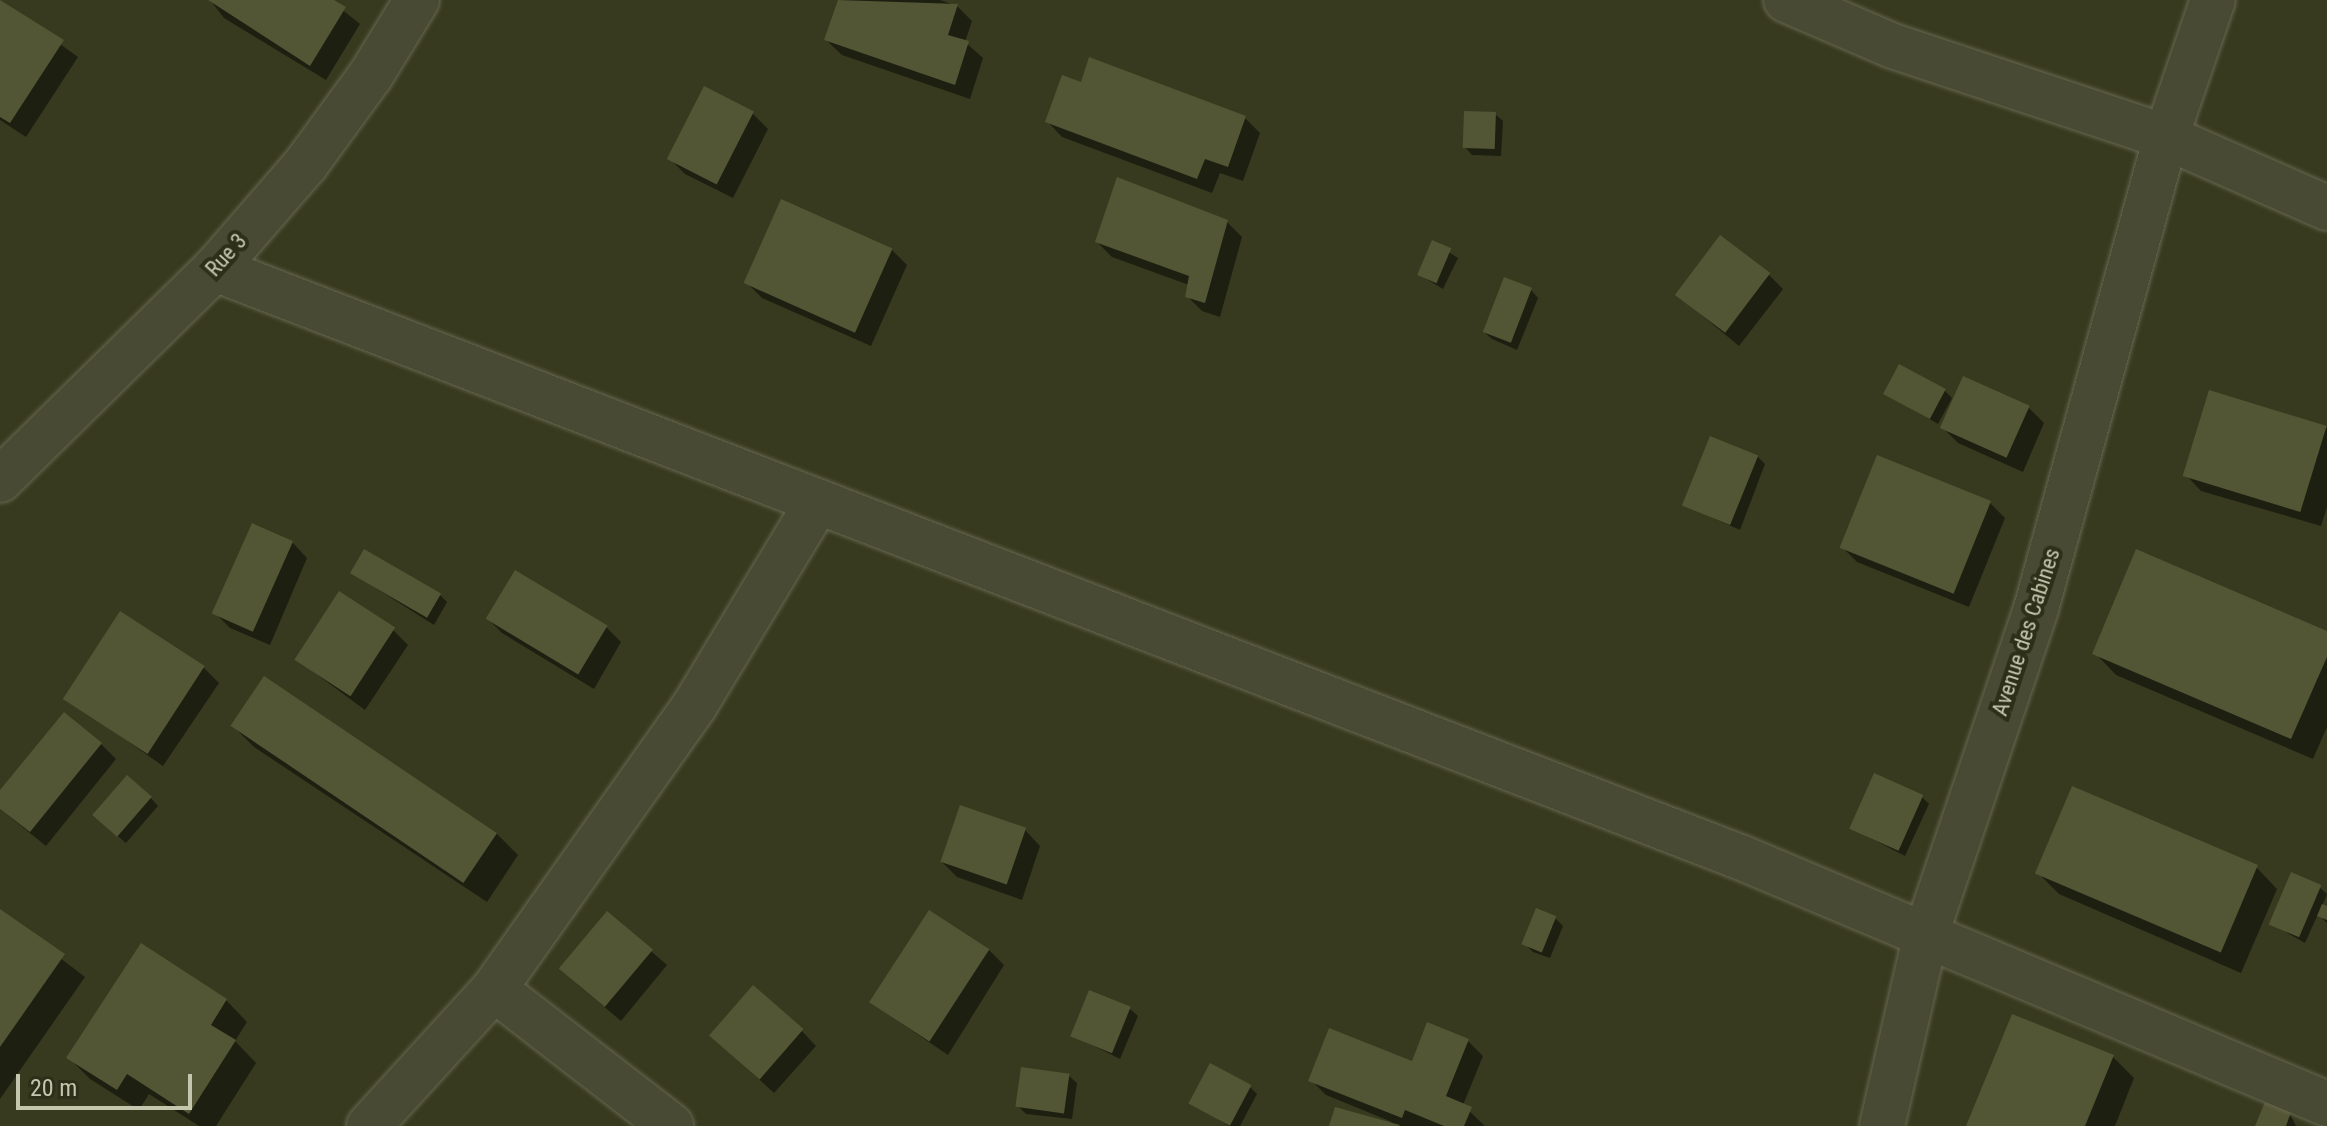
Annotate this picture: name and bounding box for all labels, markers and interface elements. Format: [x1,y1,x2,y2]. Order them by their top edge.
street label: Rue 3 [200,228,252,282]
street label: Avenue des Cabines [1986,545,2066,719]
scale bar [20,1058,196,1108]
text: 20 m [30,1074,77,1102]

